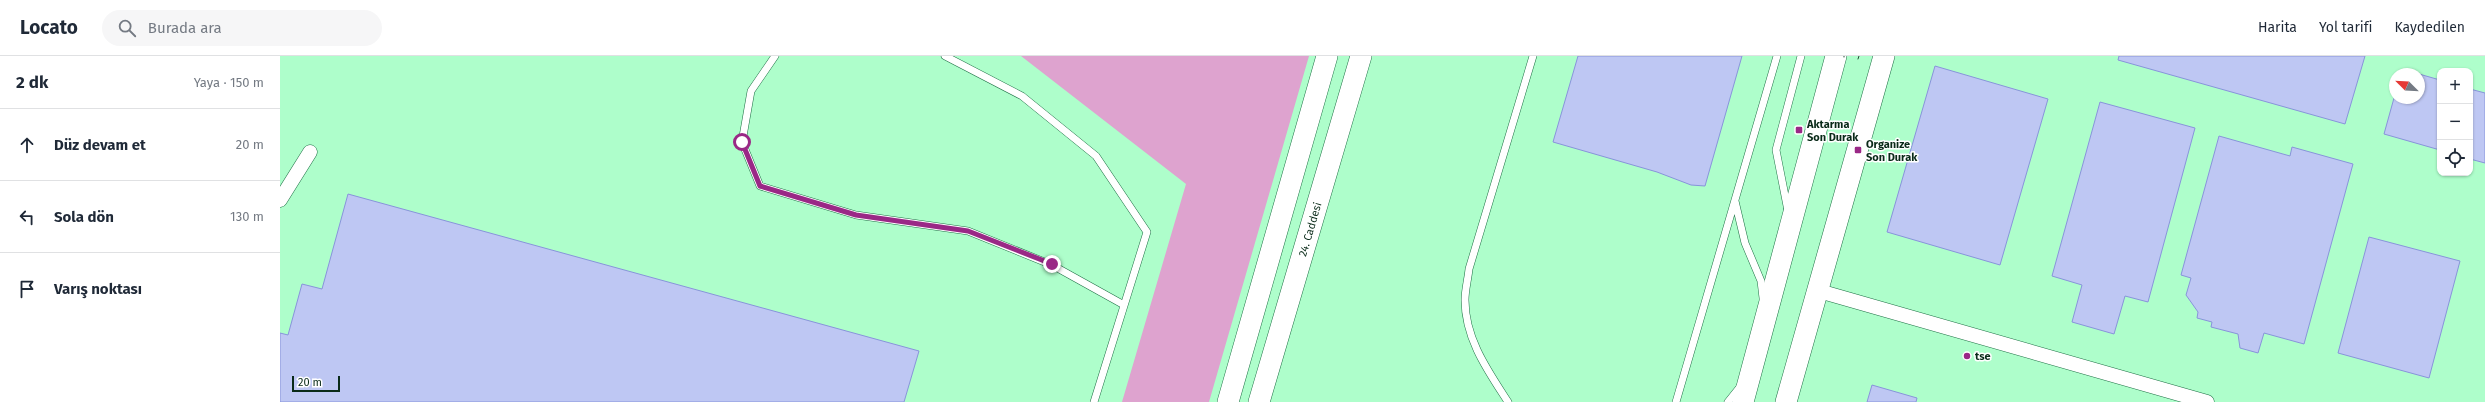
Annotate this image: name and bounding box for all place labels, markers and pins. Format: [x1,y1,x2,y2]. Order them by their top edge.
place label: Aktarma Son Durak [1806,118,1859,144]
marker: Aktarma Son Durak [1794,125,1804,135]
place label: Organize Son Durak [1866,138,1918,164]
marker: Organize Son Durak [1853,145,1863,155]
place label: tse [1975,350,1991,363]
marker: tse [1962,351,1972,361]

